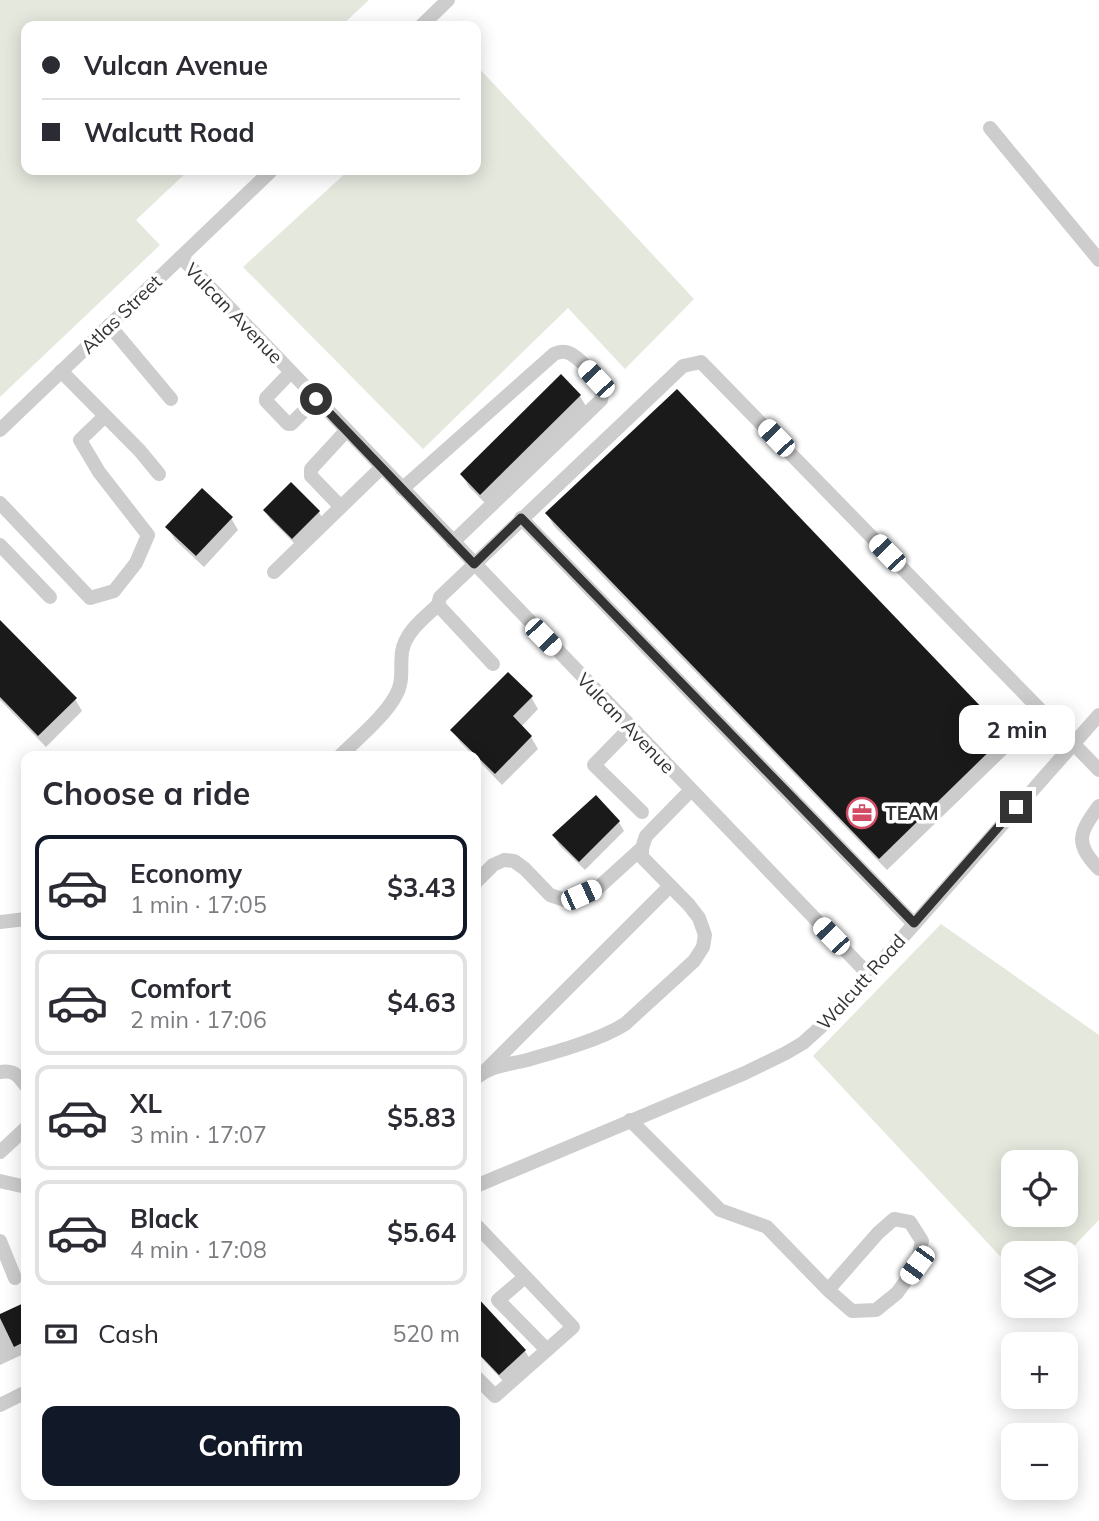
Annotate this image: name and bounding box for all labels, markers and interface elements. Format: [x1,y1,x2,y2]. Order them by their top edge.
text: Vulcan Avenue [84,49,268,82]
text: Walcutt Road [84,116,255,149]
street label: Vulcan Avenue [180,258,288,368]
street label: Atlas Street [76,269,167,358]
car [574,356,619,402]
route start [300,383,332,415]
car [754,416,799,460]
car [865,531,910,575]
car [521,615,566,659]
street label: Vulcan Avenue [572,668,680,778]
callout: 2 min [958,706,1074,754]
text: 2 min [987,715,1047,744]
text: Choose a ride [42,773,250,813]
route end [1000,791,1032,823]
office icon: TEAM [845,796,879,830]
place label: TEAM [885,801,939,825]
icon: car [46,856,109,919]
text: Economy [130,857,242,890]
text: $3.43 [387,871,456,904]
car [558,877,605,913]
text: 1 min · 17:05 [130,890,267,919]
car [809,914,854,958]
street label: Walcutt Road [812,929,910,1035]
icon: car [46,971,109,1034]
text: Comfort [130,972,231,1005]
text: $4.63 [387,986,456,1019]
text: 2 min · 17:06 [130,1005,267,1034]
icon: car [46,1086,109,1149]
text: XL [130,1087,162,1120]
text: $5.83 [387,1101,456,1134]
text: 3 min · 17:07 [130,1120,267,1149]
map controls [1001,1150,1078,1500]
button: locate [1001,1150,1078,1227]
icon: car [46,1201,109,1264]
text: Black [130,1202,198,1235]
text: $5.64 [387,1216,456,1249]
text: 4 min · 17:08 [130,1235,267,1264]
button: layers [1001,1241,1078,1318]
car [897,1242,938,1288]
icon: cash [42,1315,80,1353]
text: Cash [98,1317,159,1350]
text: 520 m [392,1319,460,1348]
button: + [1001,1332,1078,1409]
button: Confirm [42,1406,460,1486]
button: − [1001,1423,1078,1500]

